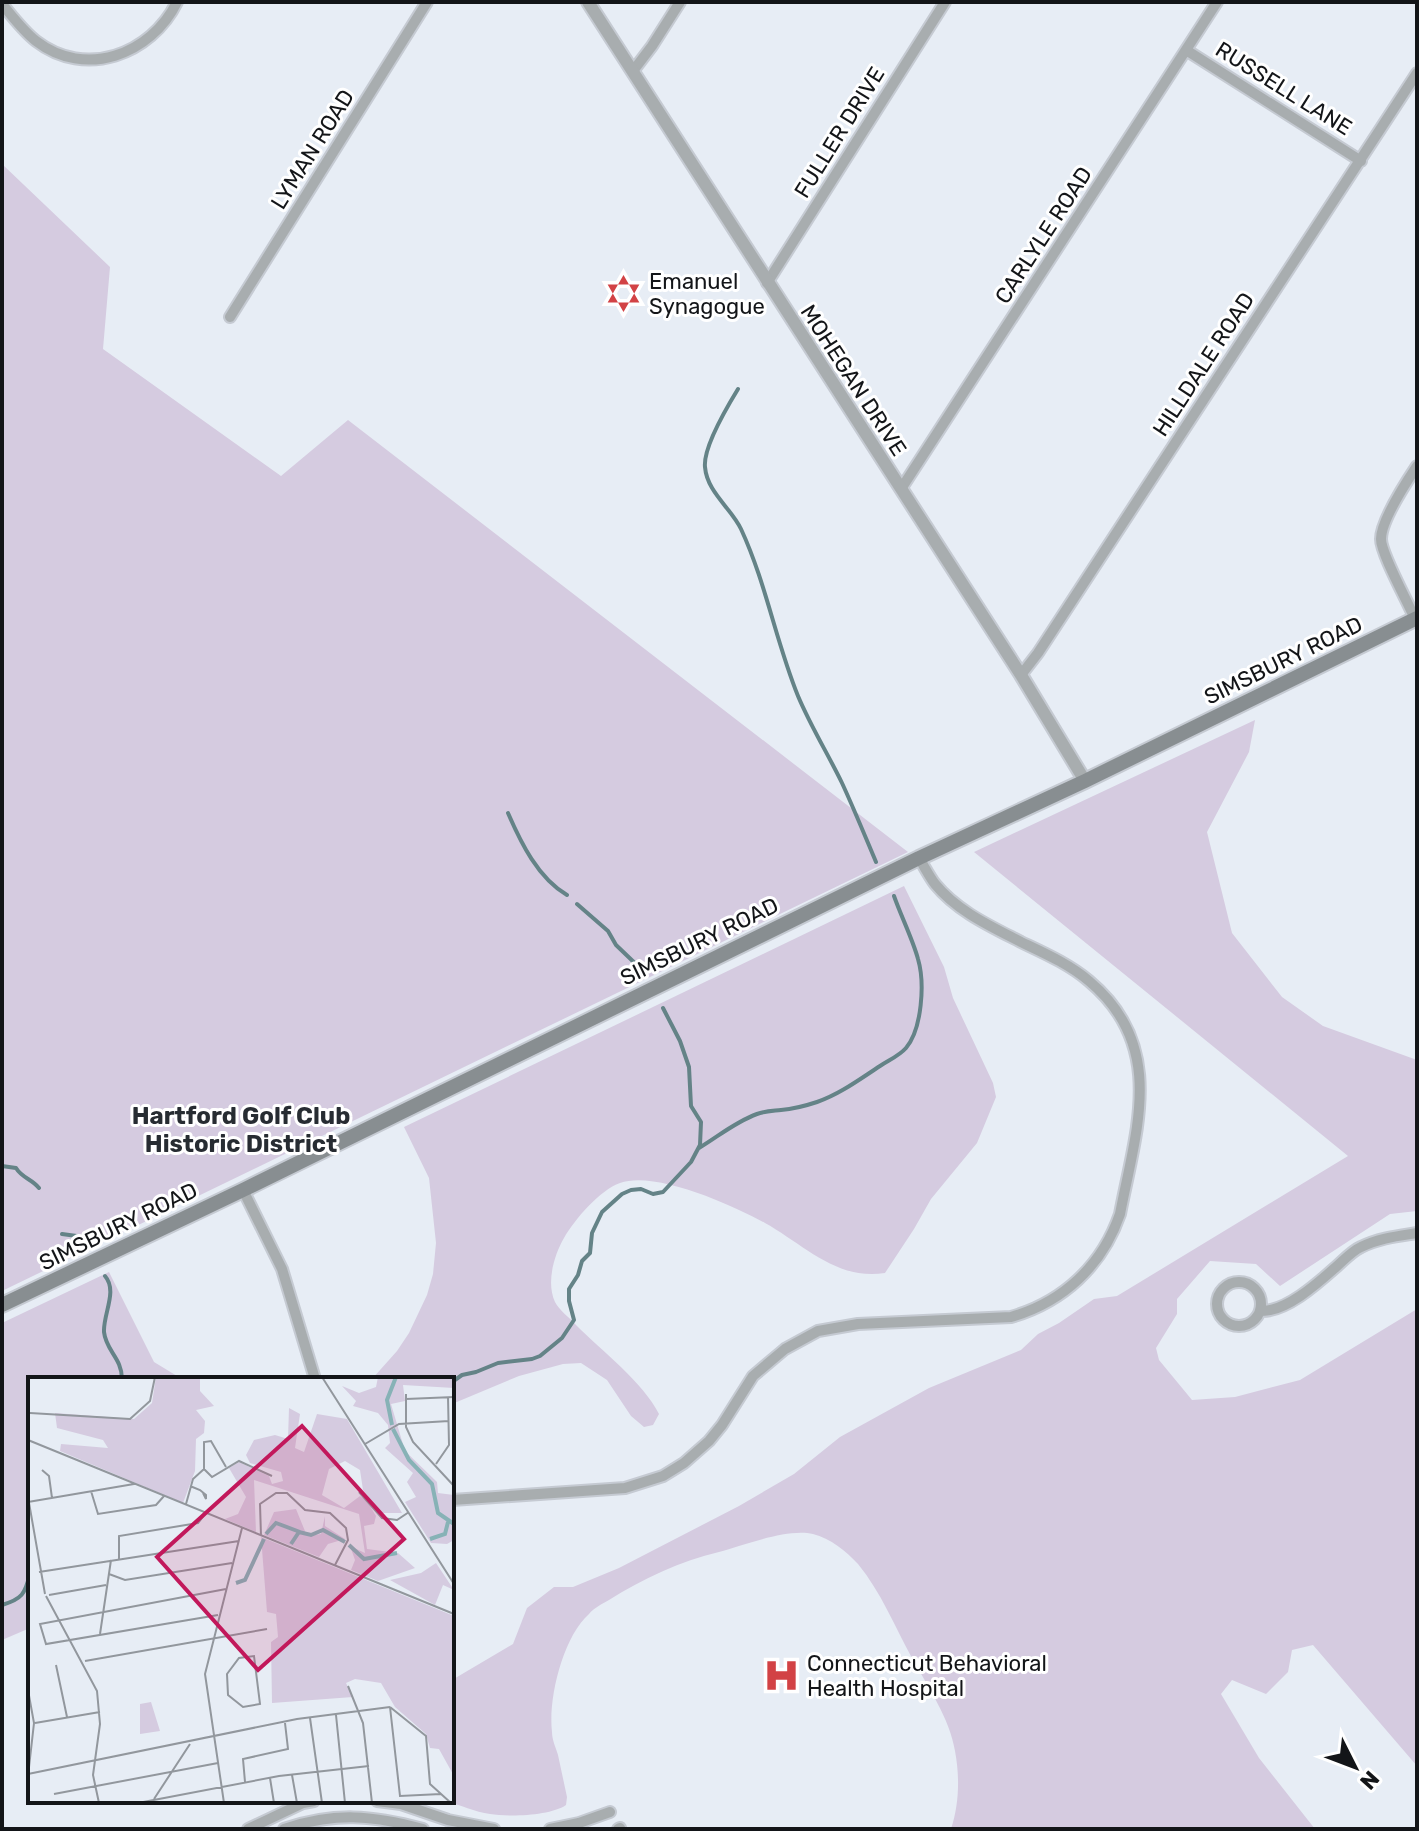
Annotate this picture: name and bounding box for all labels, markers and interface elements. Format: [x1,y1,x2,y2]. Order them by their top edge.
street label: RUSSELL LANE [1210,36,1357,141]
street label: FULLER DRIVE [788,62,890,203]
street label: LYMAN ROAD [265,84,360,214]
street label: CARLYLE ROAD [989,162,1098,309]
place label: Emanuel Synagogue [649,268,765,320]
synagogue icon: Emanuel Synagogue [604,275,642,313]
street label: HILLDALE ROAD [1147,287,1260,441]
street label: MOHEGAN DRIVE [795,300,912,461]
street label: SIMSBURY ROAD [1200,610,1367,710]
street label: SIMSBURY ROAD [616,891,783,991]
district label: Hartford Golf Club Historic District [132,1102,350,1158]
street label: SIMSBURY ROAD [35,1176,202,1276]
inset map [28,1377,454,1803]
place label: Connecticut Behavioral Health Hospital [807,1650,1047,1702]
hospital icon: Connecticut Behavioral Health Hospital [762,1657,800,1695]
north arrow [1315,1727,1395,1807]
text: N [1354,1765,1385,1795]

